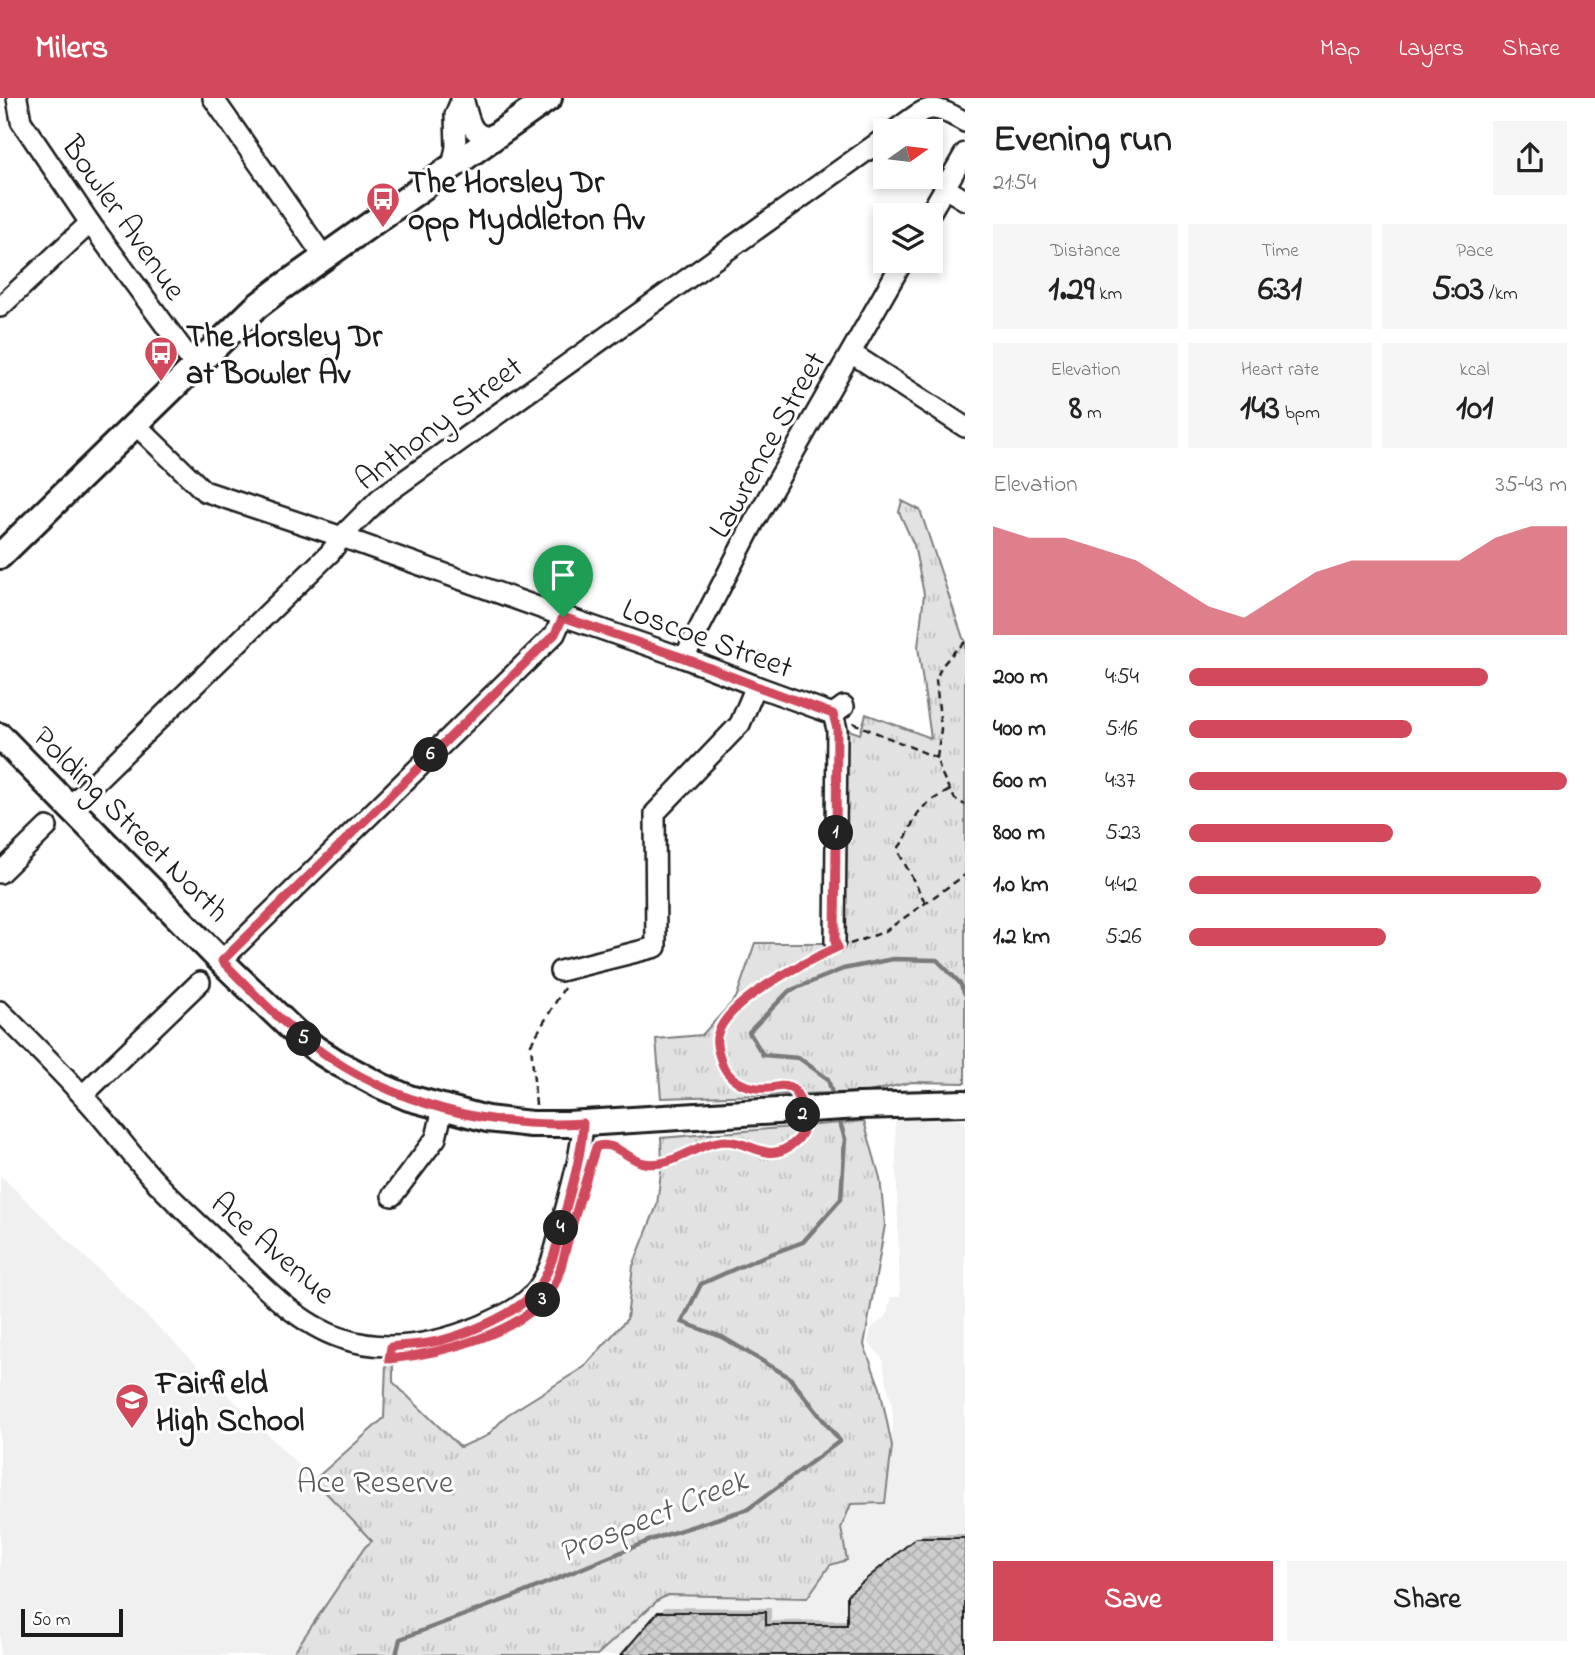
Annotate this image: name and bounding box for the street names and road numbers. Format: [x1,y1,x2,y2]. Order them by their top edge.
street label: Bowler Avenue [47,126,197,312]
street label: Lawrence Street [698,343,840,548]
street label: Anthony Street [346,346,534,504]
street label: Loscoe Street [615,588,799,693]
street label: Polding Street North [20,716,239,935]
street label: Ace Avenue [199,1182,345,1318]

